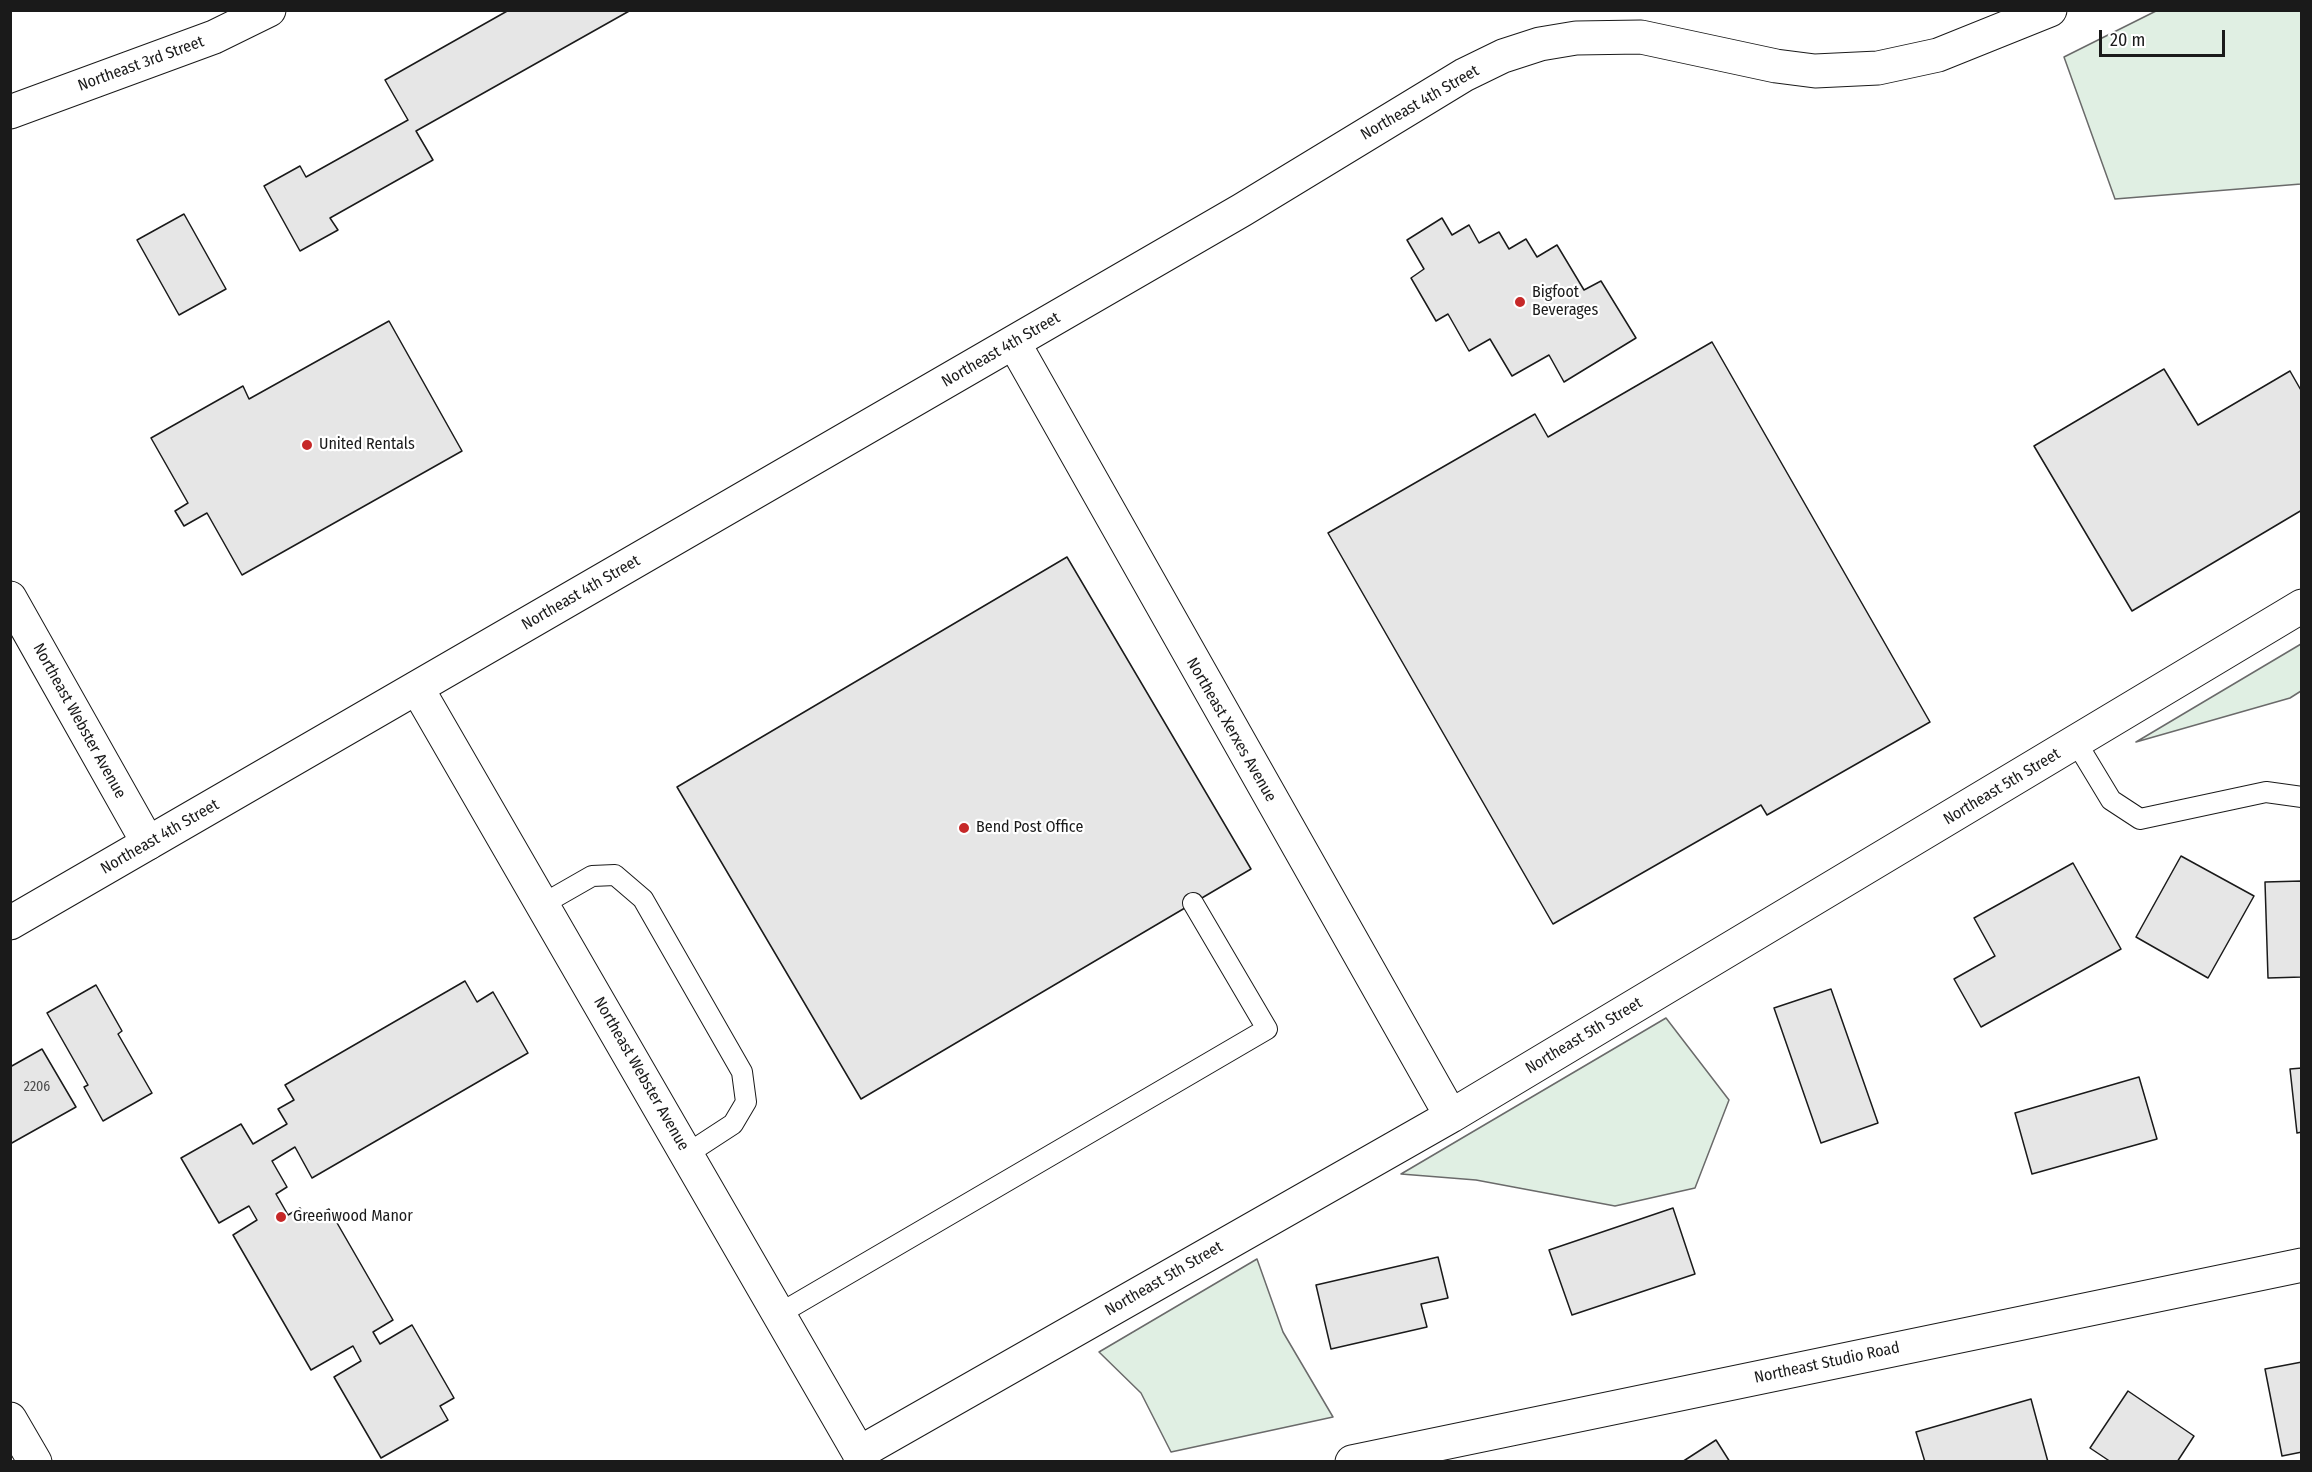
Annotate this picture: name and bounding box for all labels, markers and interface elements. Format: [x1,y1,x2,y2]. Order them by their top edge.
scale bar [2102,18,2228,56]
text: 20 m [2110,29,2145,51]
street label: Northeast 3rd Street [75,32,207,96]
street label: Northeast 4th Street [1358,61,1482,145]
place label: Bigfoot Beverages [1532,283,1598,321]
marker: Bigfoot Beverages [1513,295,1527,309]
street label: Northeast 4th Street [939,308,1063,392]
place label: United Rentals [319,435,415,455]
marker: United Rentals [300,438,314,452]
street label: Northeast 4th Street [519,551,643,635]
street label: Northeast Webster Avenue [28,640,130,802]
street label: Northeast Xerxes Avenue [1182,655,1280,805]
street label: Northeast 5th Street [1940,745,2064,829]
street label: Northeast 4th Street [98,795,222,879]
place label: Bend Post Office [976,818,1083,838]
marker: Bend Post Office [957,821,971,835]
street label: Northeast Webster Avenue [589,994,693,1154]
street label: Northeast 5th Street [1522,994,1646,1078]
house number: 2206 [24,1079,50,1095]
place label: Greenwood Manor [293,1207,413,1227]
marker: Greenwood Manor [274,1210,288,1224]
street label: Northeast 5th Street [1102,1238,1226,1320]
street label: Northeast Studio Road [1753,1338,1901,1388]

